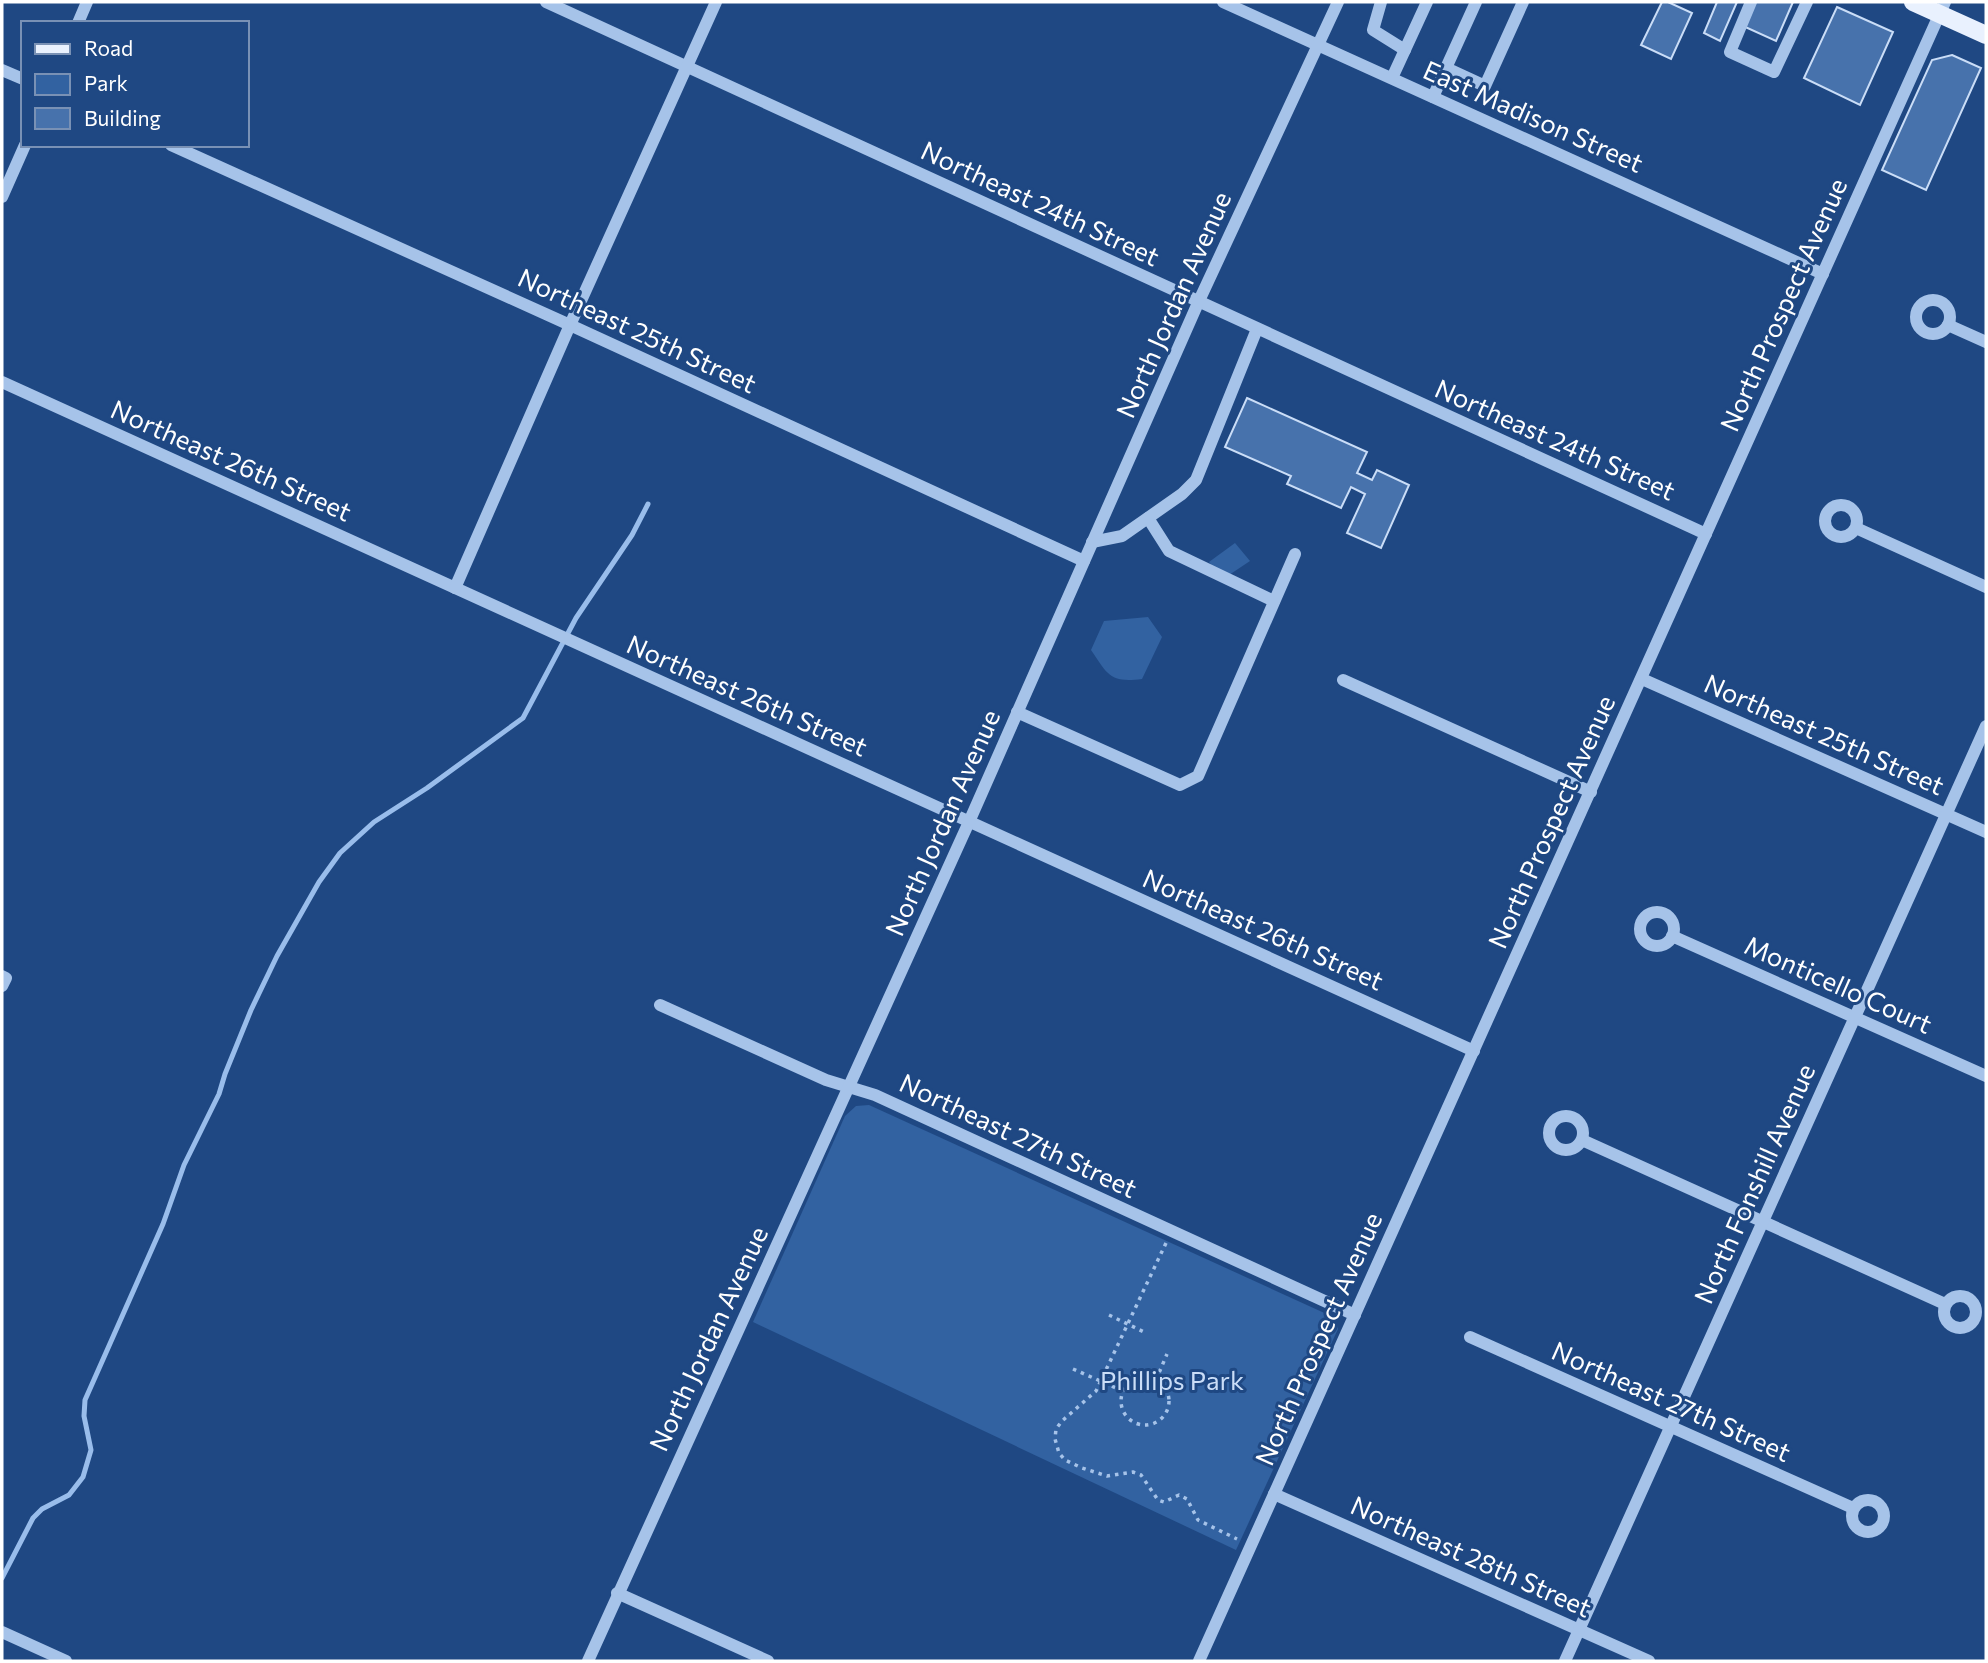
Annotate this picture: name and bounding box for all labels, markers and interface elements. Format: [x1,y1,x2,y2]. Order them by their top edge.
legend [21,21,248,147]
text: Road [84,35,133,60]
street label: East Madison Street [1419,53,1648,178]
text: Park [84,70,128,95]
text: Building [84,105,161,130]
street label: Northeast 24th Street [917,134,1165,271]
street label: North Prospect Avenue [1713,173,1852,436]
street label: North Jordan Avenue [1109,187,1236,422]
street label: Northeast 25th Street [514,261,762,398]
street label: Northeast 24th Street [1431,372,1680,506]
street label: Northeast 26th Street [107,393,357,527]
street label: Northeast 26th Street [623,628,873,762]
street label: Northeast 25th Street [1700,667,1949,801]
street label: North Prospect Avenue [1481,690,1620,953]
street label: North Jordan Avenue [878,705,1005,940]
street label: Northeast 26th Street [1139,862,1389,996]
street label: Monticello Court [1740,928,1937,1039]
street label: North Fonshill Avenue [1687,1059,1820,1308]
street label: Northeast 27th Street [895,1066,1142,1203]
street label: North Prospect Avenue [1248,1207,1387,1470]
street label: North Jordan Avenue [642,1221,773,1456]
street label: Northeast 27th Street [1548,1334,1796,1467]
park label: Phillips Park [1100,1364,1244,1395]
street label: Northeast 28th Street [1347,1489,1597,1623]

